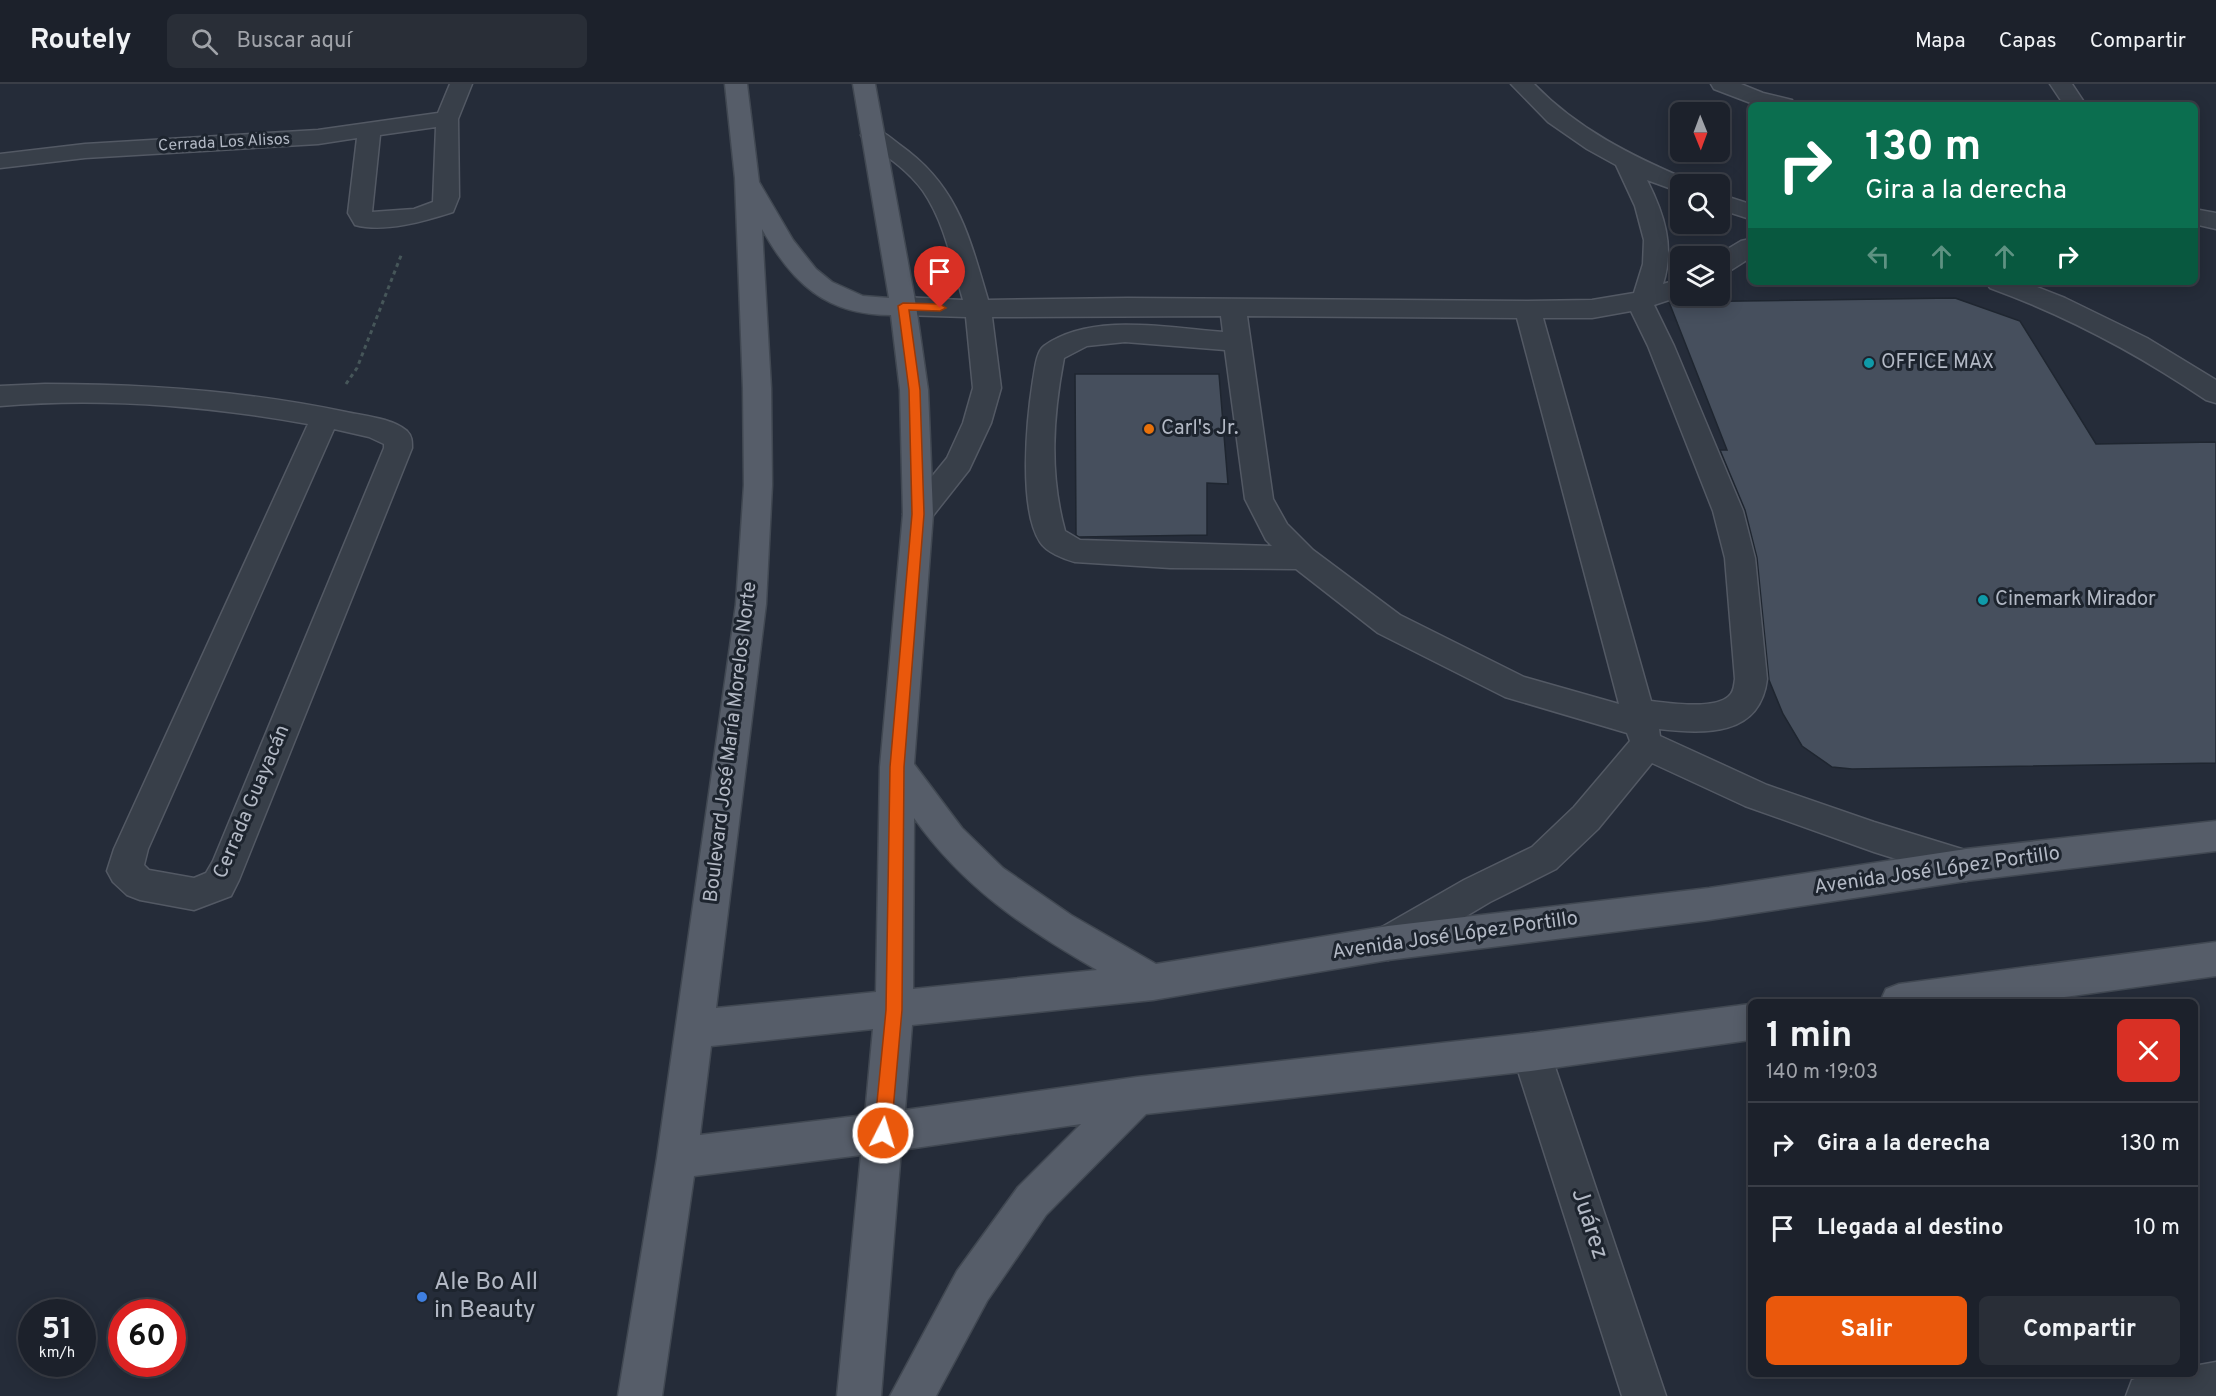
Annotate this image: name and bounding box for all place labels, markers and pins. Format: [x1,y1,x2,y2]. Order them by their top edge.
pin [914,246,965,308]
place label: OFFICE MAX [1881,350,1994,376]
marker: OFFICE MAX [1862,356,1876,370]
place label: Carl's Jr. [1161,416,1239,442]
marker: Carl's Jr. [1142,422,1156,436]
place label: Cinemark Mirador [1995,587,2156,613]
marker: Cinemark Mirador [1976,593,1990,607]
place label: Ale Bo All in Beauty [434,1268,538,1326]
marker: Ale Bo All in Beauty [415,1290,429,1304]

